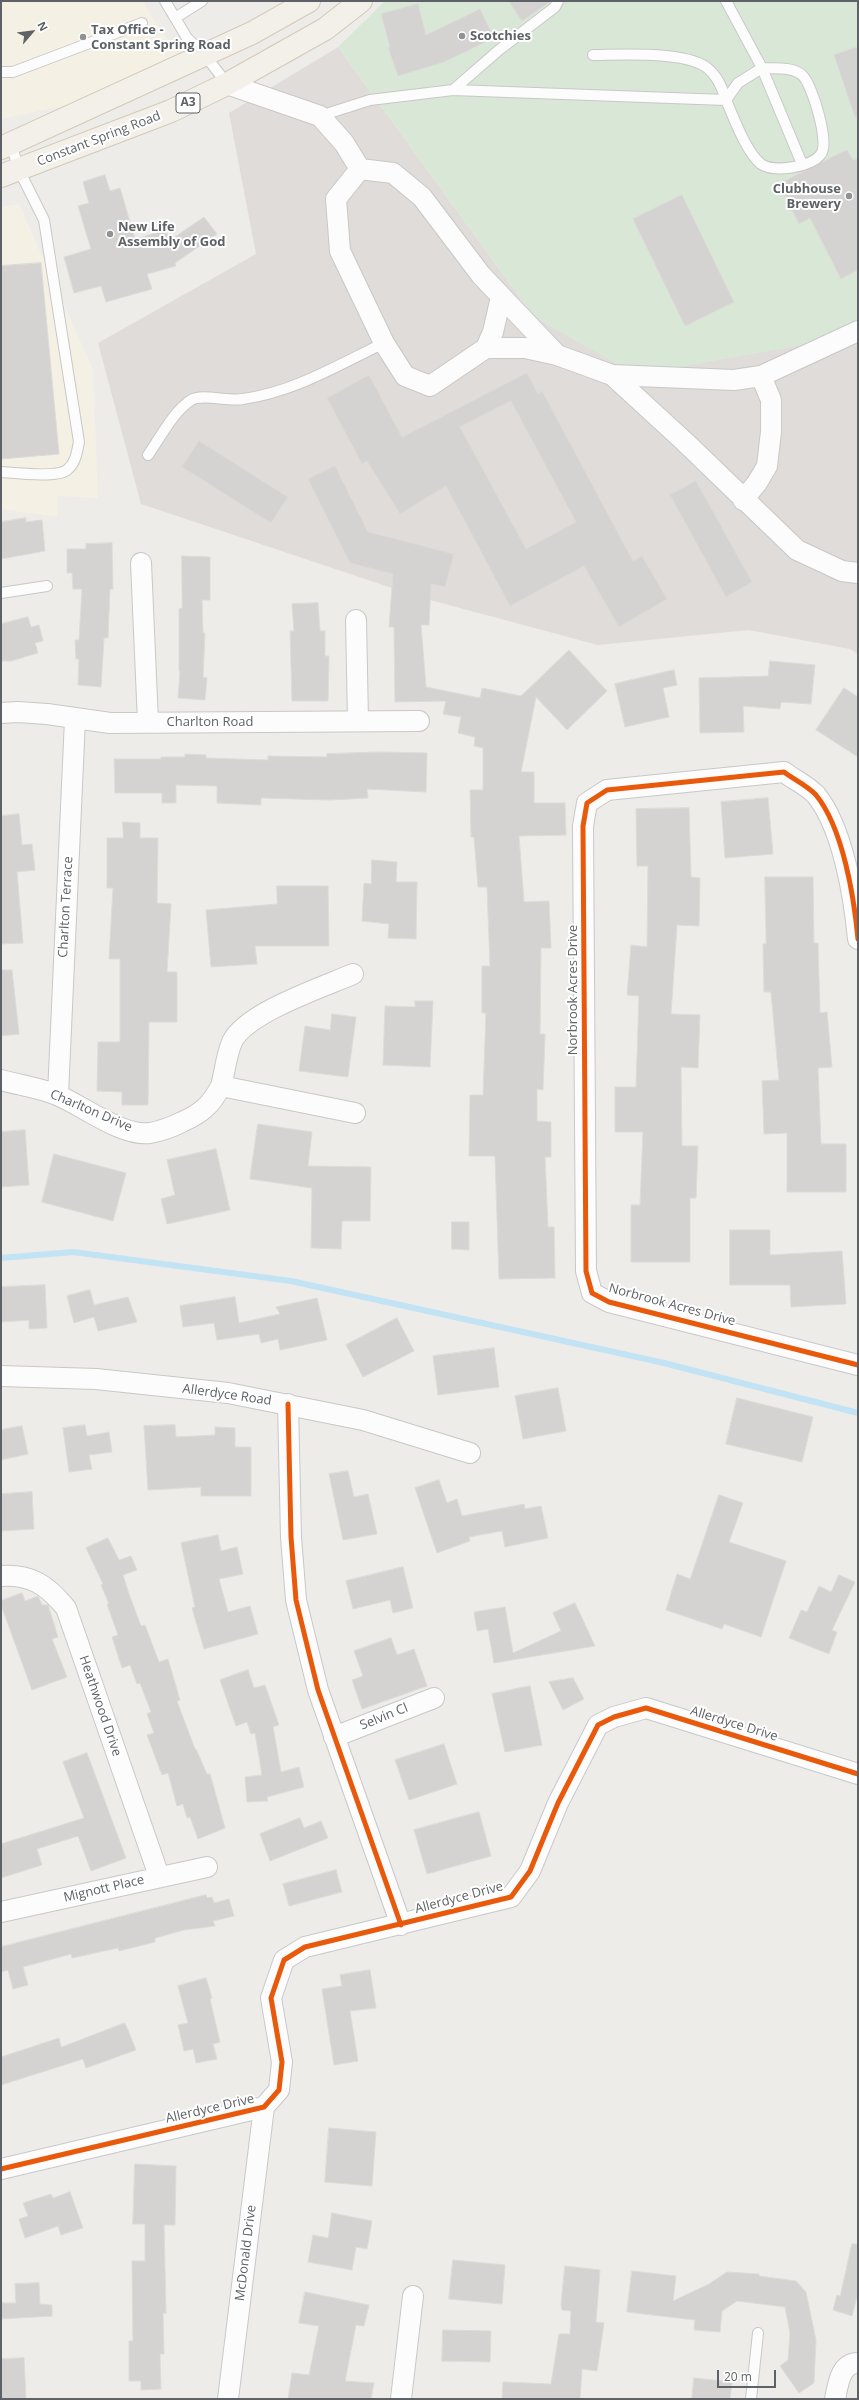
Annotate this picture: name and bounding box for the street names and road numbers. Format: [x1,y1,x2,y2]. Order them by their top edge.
road number: A3 [176,93,200,113]
street label: Constant Spring Road [35,108,163,170]
street label: Charlton Road [167,714,253,730]
street label: Charlton Terrace [56,856,76,958]
street label: Norbrook Acres Drive [565,925,581,1055]
street label: Charlton Drive [48,1087,134,1135]
street label: Norbrook Acres Drive [607,1281,737,1329]
street label: Allerdyce Road [181,1381,273,1409]
street label: Heathwood Drive [75,1654,125,1758]
street label: Selvin Cl [358,1700,410,1734]
street label: Allerdyce Drive [688,1703,780,1745]
street label: Mignott Place [62,1872,146,1906]
street label: Allerdyce Drive [413,1879,505,1917]
street label: Allerdyce Drive [164,2091,256,2127]
street label: McDonald Drive [232,2204,260,2302]

